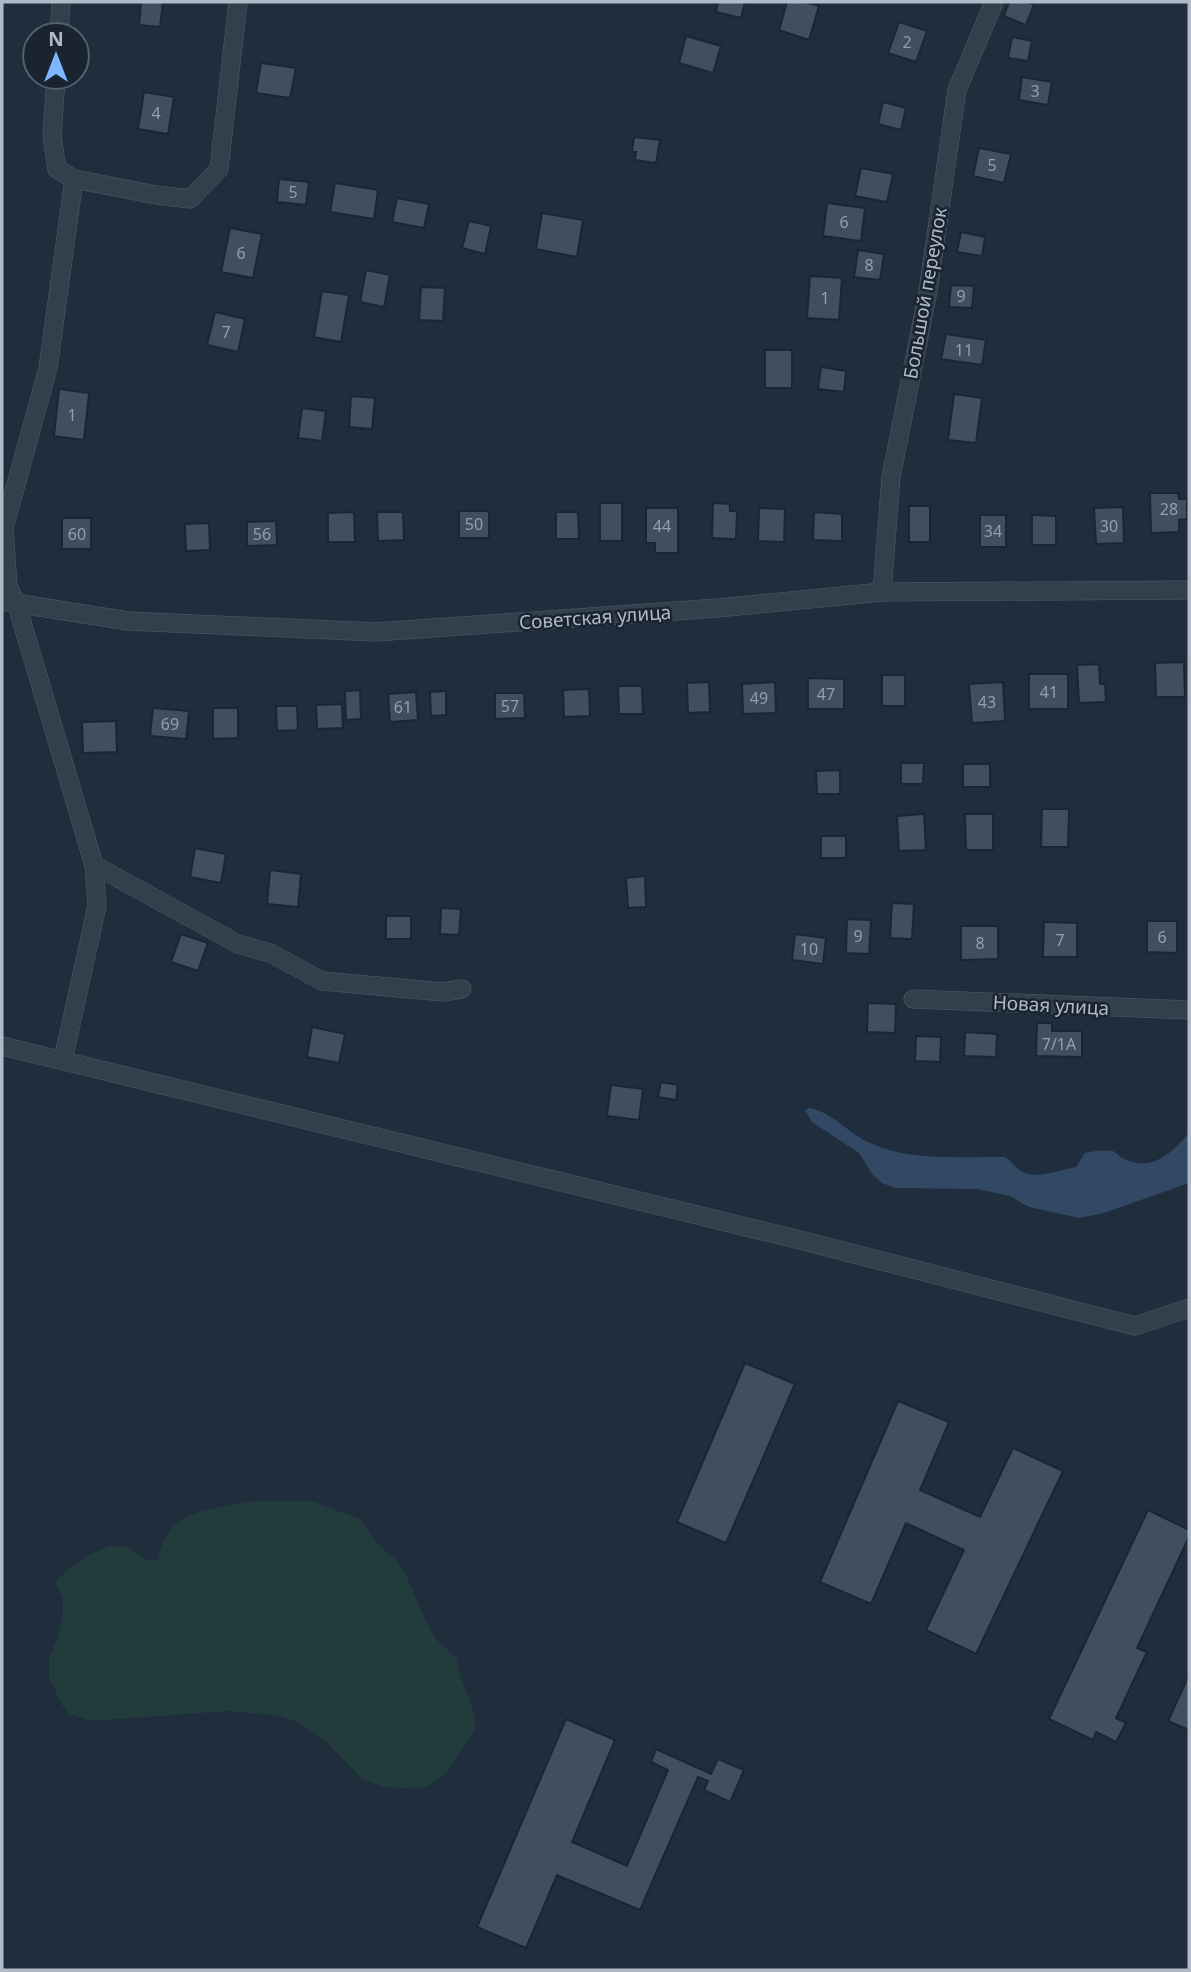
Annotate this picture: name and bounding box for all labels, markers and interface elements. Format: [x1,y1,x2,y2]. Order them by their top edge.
north arrow [21,21,91,91]
text: N [48,26,64,52]
house number: 2 [902,31,912,53]
house number: 3 [1030,80,1040,102]
house number: 4 [151,102,161,124]
house number: 5 [987,154,997,176]
house number: 5 [288,181,298,203]
street label: Большой переулок [897,205,953,381]
house number: 6 [839,211,849,233]
house number: 6 [236,242,246,264]
house number: 8 [864,254,874,276]
house number: 9 [956,285,966,307]
house number: 1 [820,287,830,309]
house number: 7 [221,321,231,343]
house number: 11 [955,339,973,361]
house number: 1 [67,404,77,426]
house number: 28 [1160,498,1178,520]
house number: 50 [465,513,483,535]
house number: 44 [653,515,671,537]
house number: 30 [1100,515,1118,537]
house number: 34 [984,520,1002,542]
house number: 60 [68,523,86,545]
house number: 56 [253,523,271,545]
street label: Советская улица [518,599,672,635]
house number: 41 [1040,681,1058,703]
house number: 47 [817,683,835,705]
house number: 49 [750,687,768,709]
house number: 43 [978,691,996,713]
house number: 57 [501,695,519,717]
house number: 61 [394,696,412,718]
house number: 69 [161,713,179,735]
house number: 9 [853,925,863,947]
house number: 6 [1157,926,1167,948]
house number: 7 [1055,929,1065,951]
house number: 8 [975,932,985,954]
house number: 10 [800,938,818,960]
street label: Новая улица [992,989,1110,1021]
house number: 7/1А [1042,1033,1077,1055]

